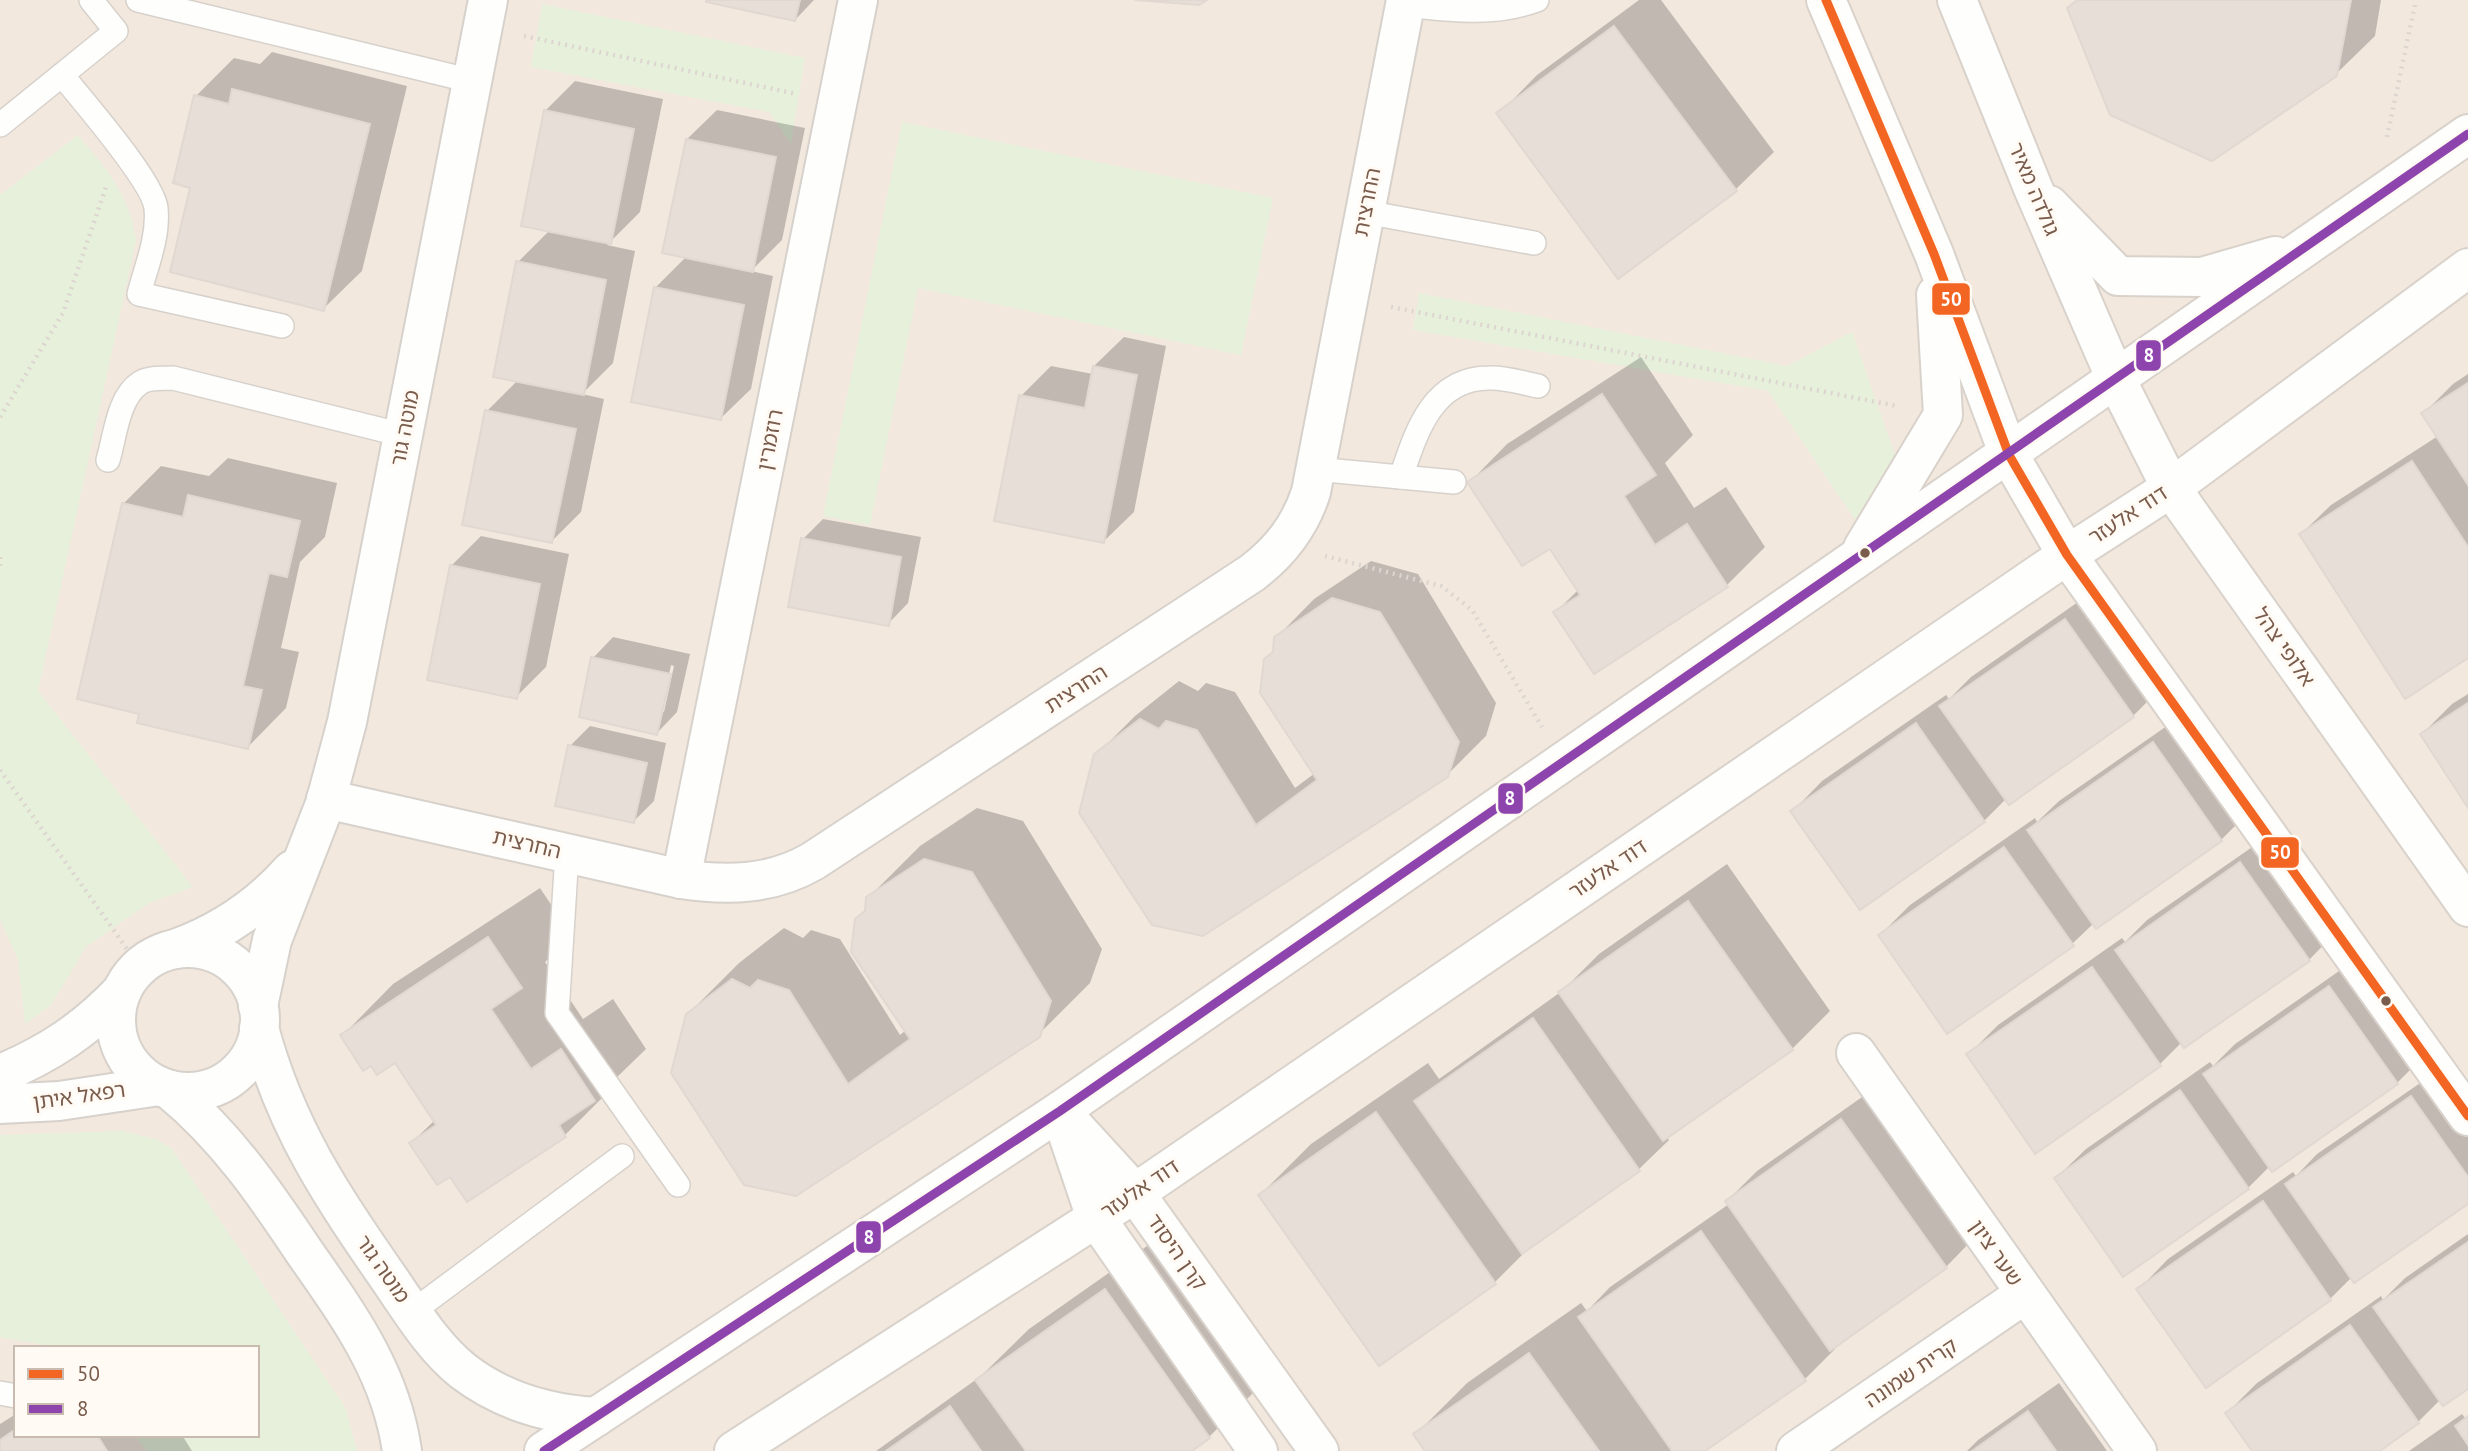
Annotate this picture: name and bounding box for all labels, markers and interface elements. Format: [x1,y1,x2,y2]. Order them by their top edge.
street label: גולדה מאיר [2003,138,2066,239]
street label: החרצית [1347,165,1386,239]
line badge: 50 [1931,282,1971,316]
text: 50 [1940,287,1962,311]
line badge: 8 [2135,339,2162,372]
text: 8 [2144,343,2154,367]
street label: מוטה גור [384,387,425,468]
street label: רוזמרין [750,407,789,473]
street label: דוד אלעזר [2083,479,2172,550]
unlabelled marker [1858,546,1872,560]
street label: אלופי צהל [2247,602,2321,691]
street label: החרצית [1039,658,1112,719]
line badge: 8 [1497,782,1524,815]
text: 8 [1505,786,1515,810]
street label: החרצית [490,823,564,864]
street label: דוד אלעזר [1563,832,1652,905]
line badge: 50 [2260,836,2300,869]
text: 50 [2269,840,2291,864]
unlabelled marker [2379,994,2393,1008]
street label: רפאל איתן [31,1076,127,1115]
street label: דוד אלעזר [1095,1152,1184,1225]
street label: קרן היסוד [1141,1208,1213,1295]
street label: שער ציון [1964,1214,2029,1291]
line badge: 8 [855,1220,882,1254]
text: 8 [864,1225,874,1249]
street label: מוטה גור [350,1229,417,1308]
street label: קרית שמונה [1859,1332,1962,1414]
legend [14,1346,259,1437]
text: 50 [77,1360,100,1387]
text: 8 [77,1395,88,1422]

